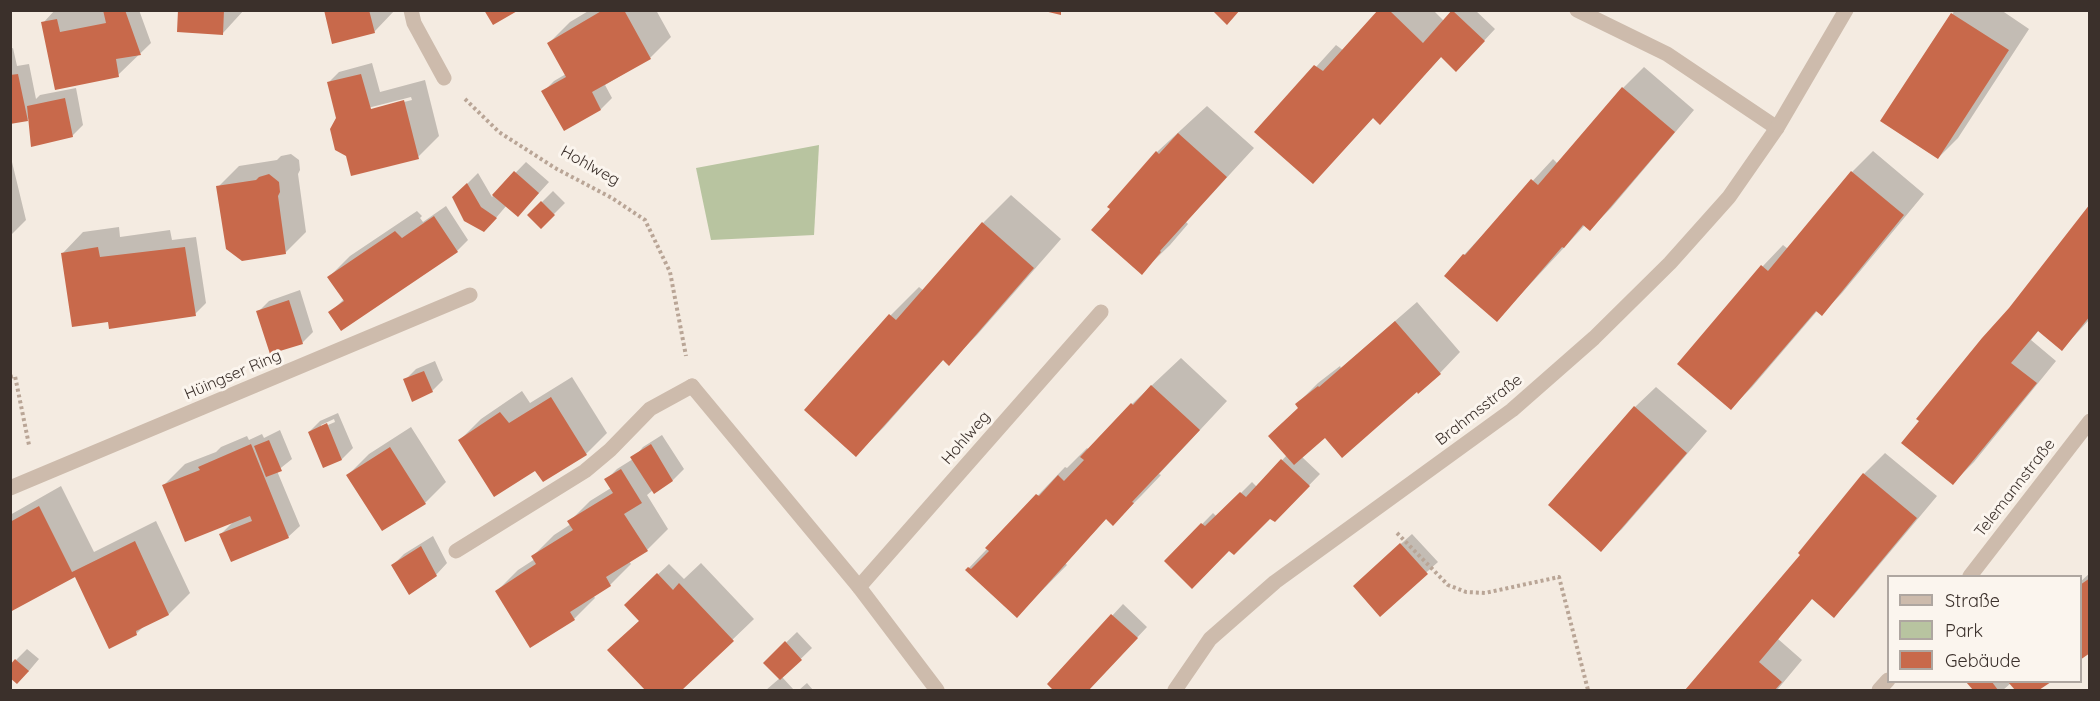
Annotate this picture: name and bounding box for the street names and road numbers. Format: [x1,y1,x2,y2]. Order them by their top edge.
street label: Hohlweg [557,142,623,190]
street label: Hüingser Ring [182,346,284,404]
street label: Brahmsstraße [1432,370,1526,450]
street label: Hohlweg [938,407,994,469]
street label: Telemannstraße [1971,435,2059,541]

